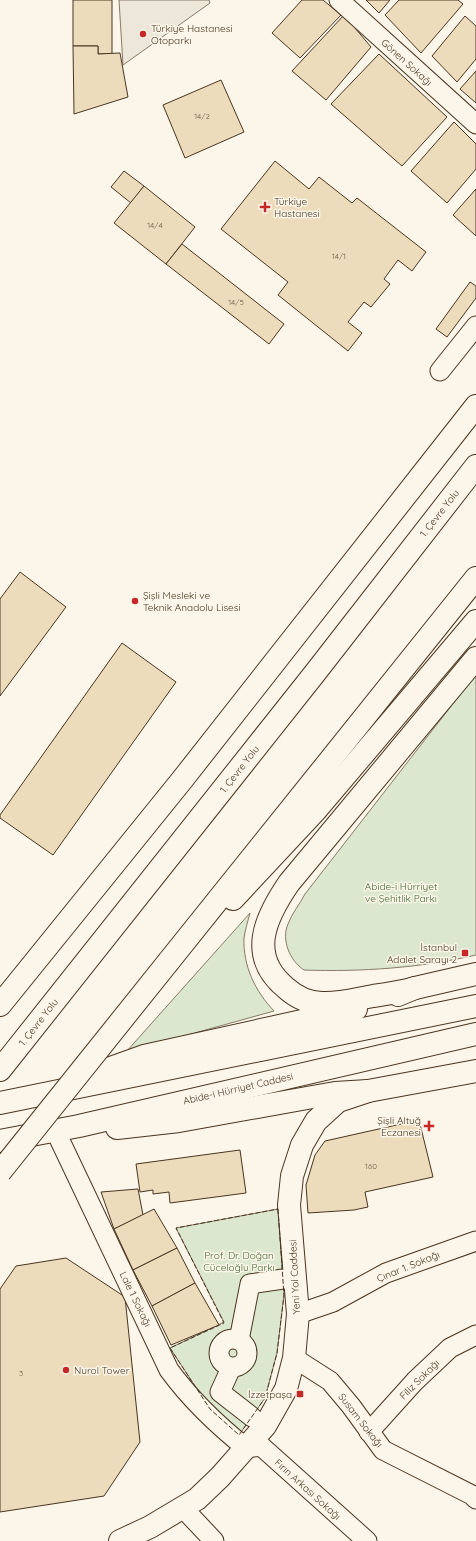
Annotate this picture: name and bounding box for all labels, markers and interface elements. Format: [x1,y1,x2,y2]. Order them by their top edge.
place label: Türkiye Hastanesi Otoparkı [151,22,233,47]
marker: Türkiye Hastanesi Otoparkı [138,29,148,39]
street label: Gönen Sokağı [378,36,435,89]
house number: 14/2 [194,111,210,121]
place label: Türkiye Hastanesi [274,195,320,220]
marker: Türkiye Hastanesi [259,201,271,213]
house number: 14/4 [147,220,163,230]
house number: 14/1 [332,251,346,261]
house number: 14/5 [228,297,244,307]
street label: 1. Çevre Yolu [417,487,462,540]
place label: Şişli Mesleki ve Teknik Anadolu Lisesi [143,589,241,614]
marker: Şişli Mesleki ve Teknik Anadolu Lisesi [130,596,140,606]
street label: 1. Çevre Yolu [217,743,262,796]
park label: Abide-i Hürriyet ve Şehitlik Parkı [365,880,438,905]
place label: İstanbul Adalet Sarayı 2 [387,941,457,966]
marker: İstanbul Adalet Sarayı 2 [460,948,470,958]
street label: 1. Çevre Yolu [16,996,61,1049]
street label: Abide-i Hürriyet Caddesi [182,1070,294,1107]
place label: Şişli Altuğ Eczanesi [377,1114,421,1139]
marker: Şişli Altuğ Eczanesi [424,1121,434,1131]
house number: 160 [365,1161,377,1171]
street label: Yeni Yol Caddesi [286,1239,303,1315]
street label: Çınar 1. Sokağı [375,1248,442,1285]
park label: Prof. Dr. Doğan Cüceloğlu Parkı [203,1249,275,1274]
street label: Lale 1 Sokağı [117,1269,155,1329]
street label: Filiz Sokağı [397,1357,442,1402]
place label: Nurol Tower [74,1364,130,1377]
marker: Nurol Tower [61,1365,71,1375]
house number: 3 [19,1368,23,1378]
place label: İzzetpaşa [248,1388,292,1401]
marker: İzzetpaşa [295,1389,305,1399]
street label: Susam Sokağı [335,1391,386,1450]
street label: Fırın Arkası Sokağı [272,1456,344,1523]

